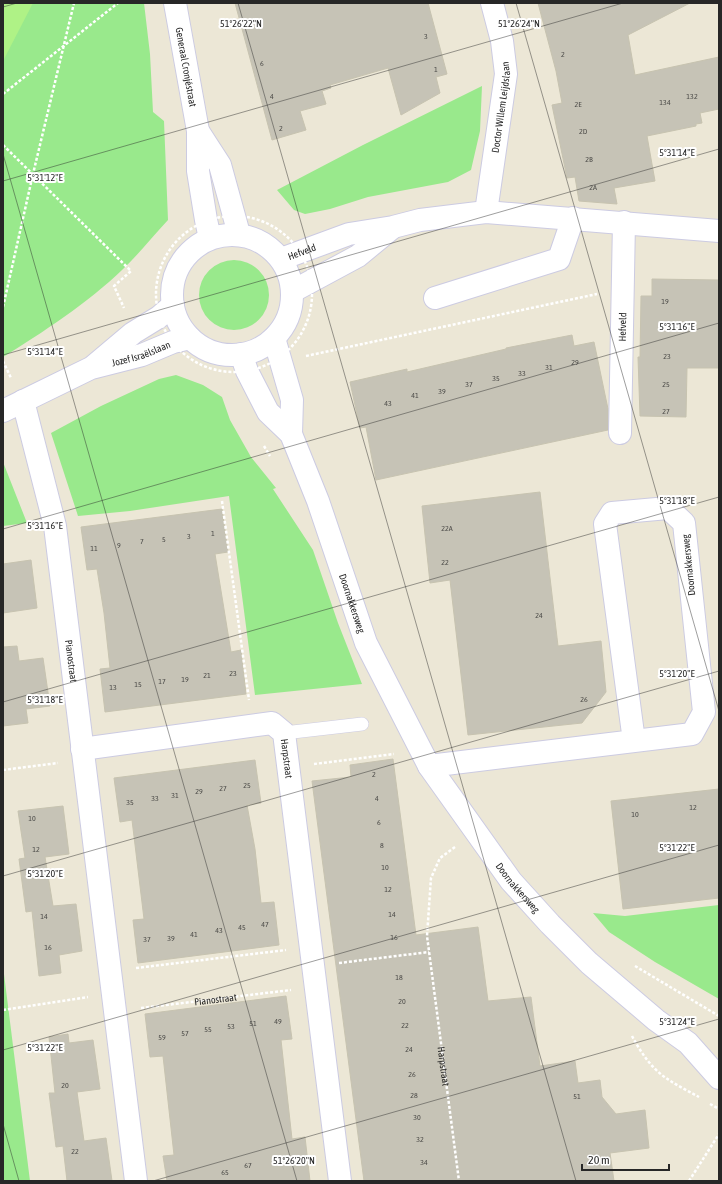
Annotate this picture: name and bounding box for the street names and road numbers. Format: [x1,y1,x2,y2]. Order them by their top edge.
street label: Generaal Cronjéstraat [173,26,199,108]
street label: Doctor Willem Leijdslaan [490,61,512,153]
street label: Hefveld [286,242,318,262]
street label: Hefveld [617,312,628,342]
street label: Jozef Israëlslaan [111,339,172,368]
street label: Doornakkersweg [680,533,697,596]
street label: Doornakkersweg [337,572,367,635]
street label: Pianostraat [63,639,79,683]
street label: Harpstraat [279,738,295,779]
street label: Doornakkersweg [494,861,542,915]
street label: Pianostraat [194,992,237,1008]
street label: Harpstraat [435,1046,452,1087]

